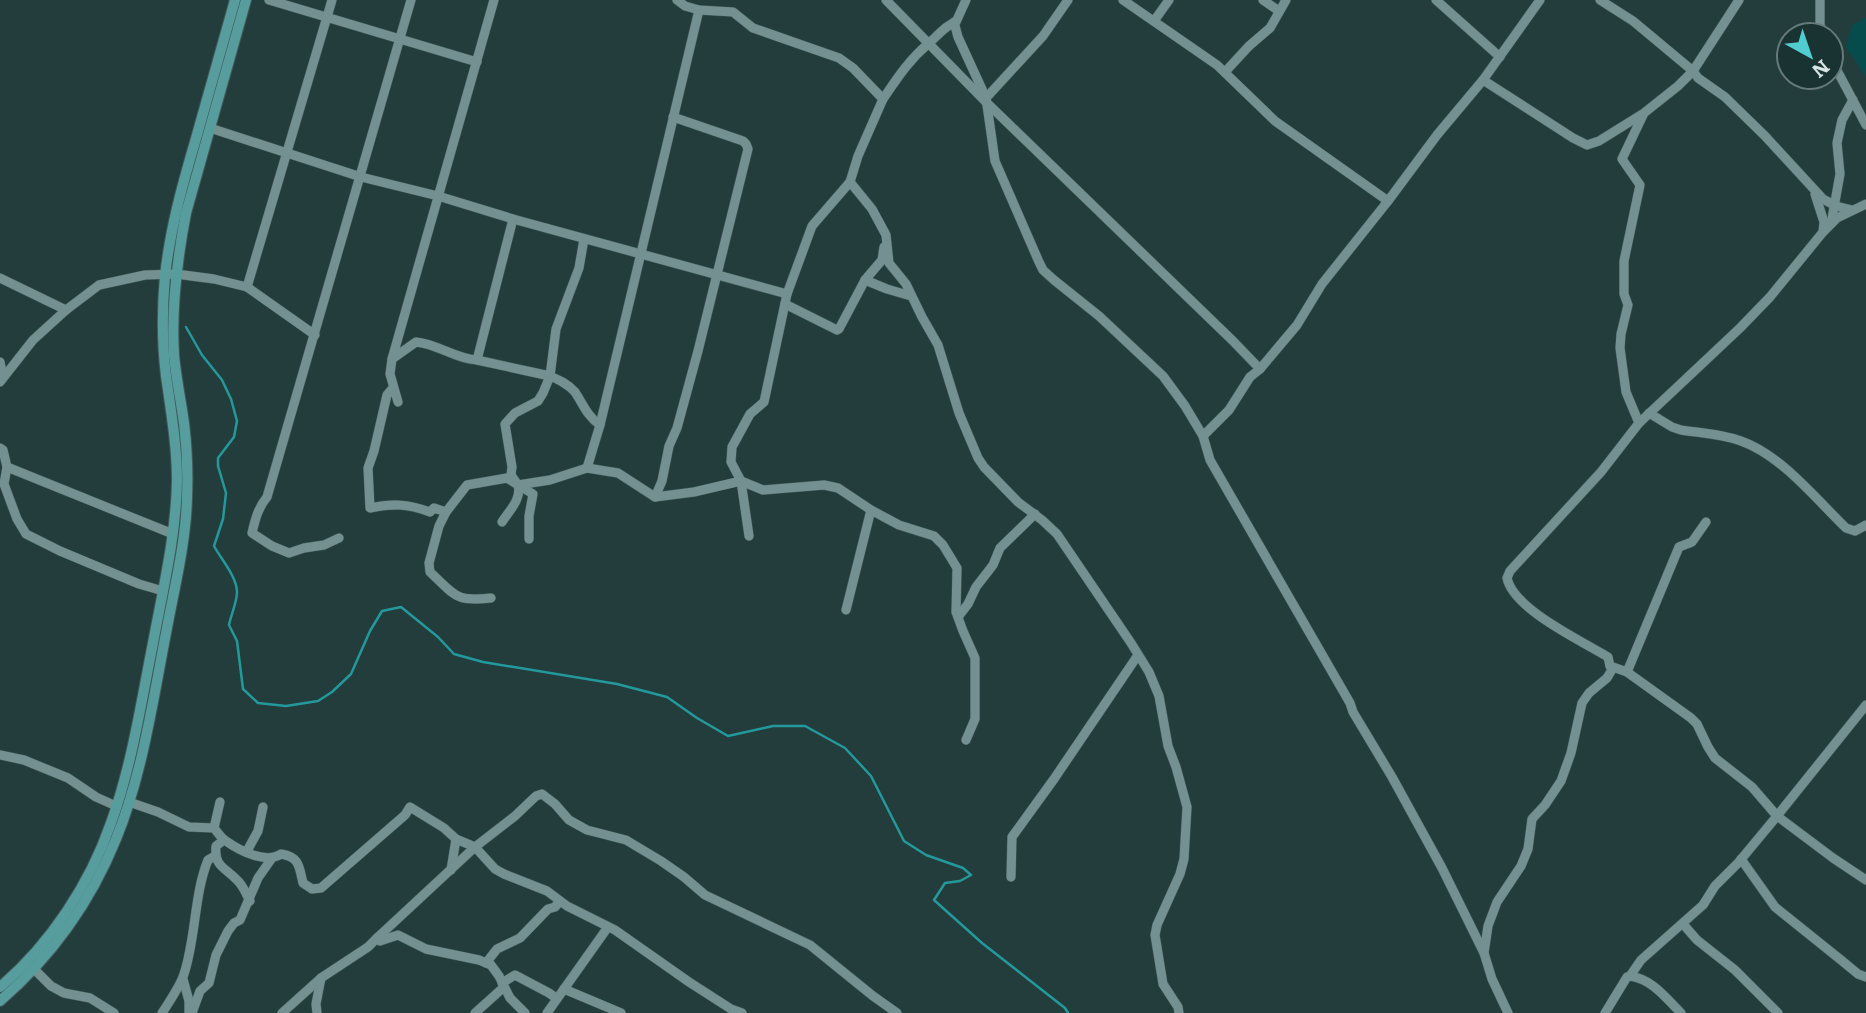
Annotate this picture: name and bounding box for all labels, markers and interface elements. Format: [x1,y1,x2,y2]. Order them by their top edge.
north arrow [1775,21,1845,91]
text: N [1806,54,1837,86]

